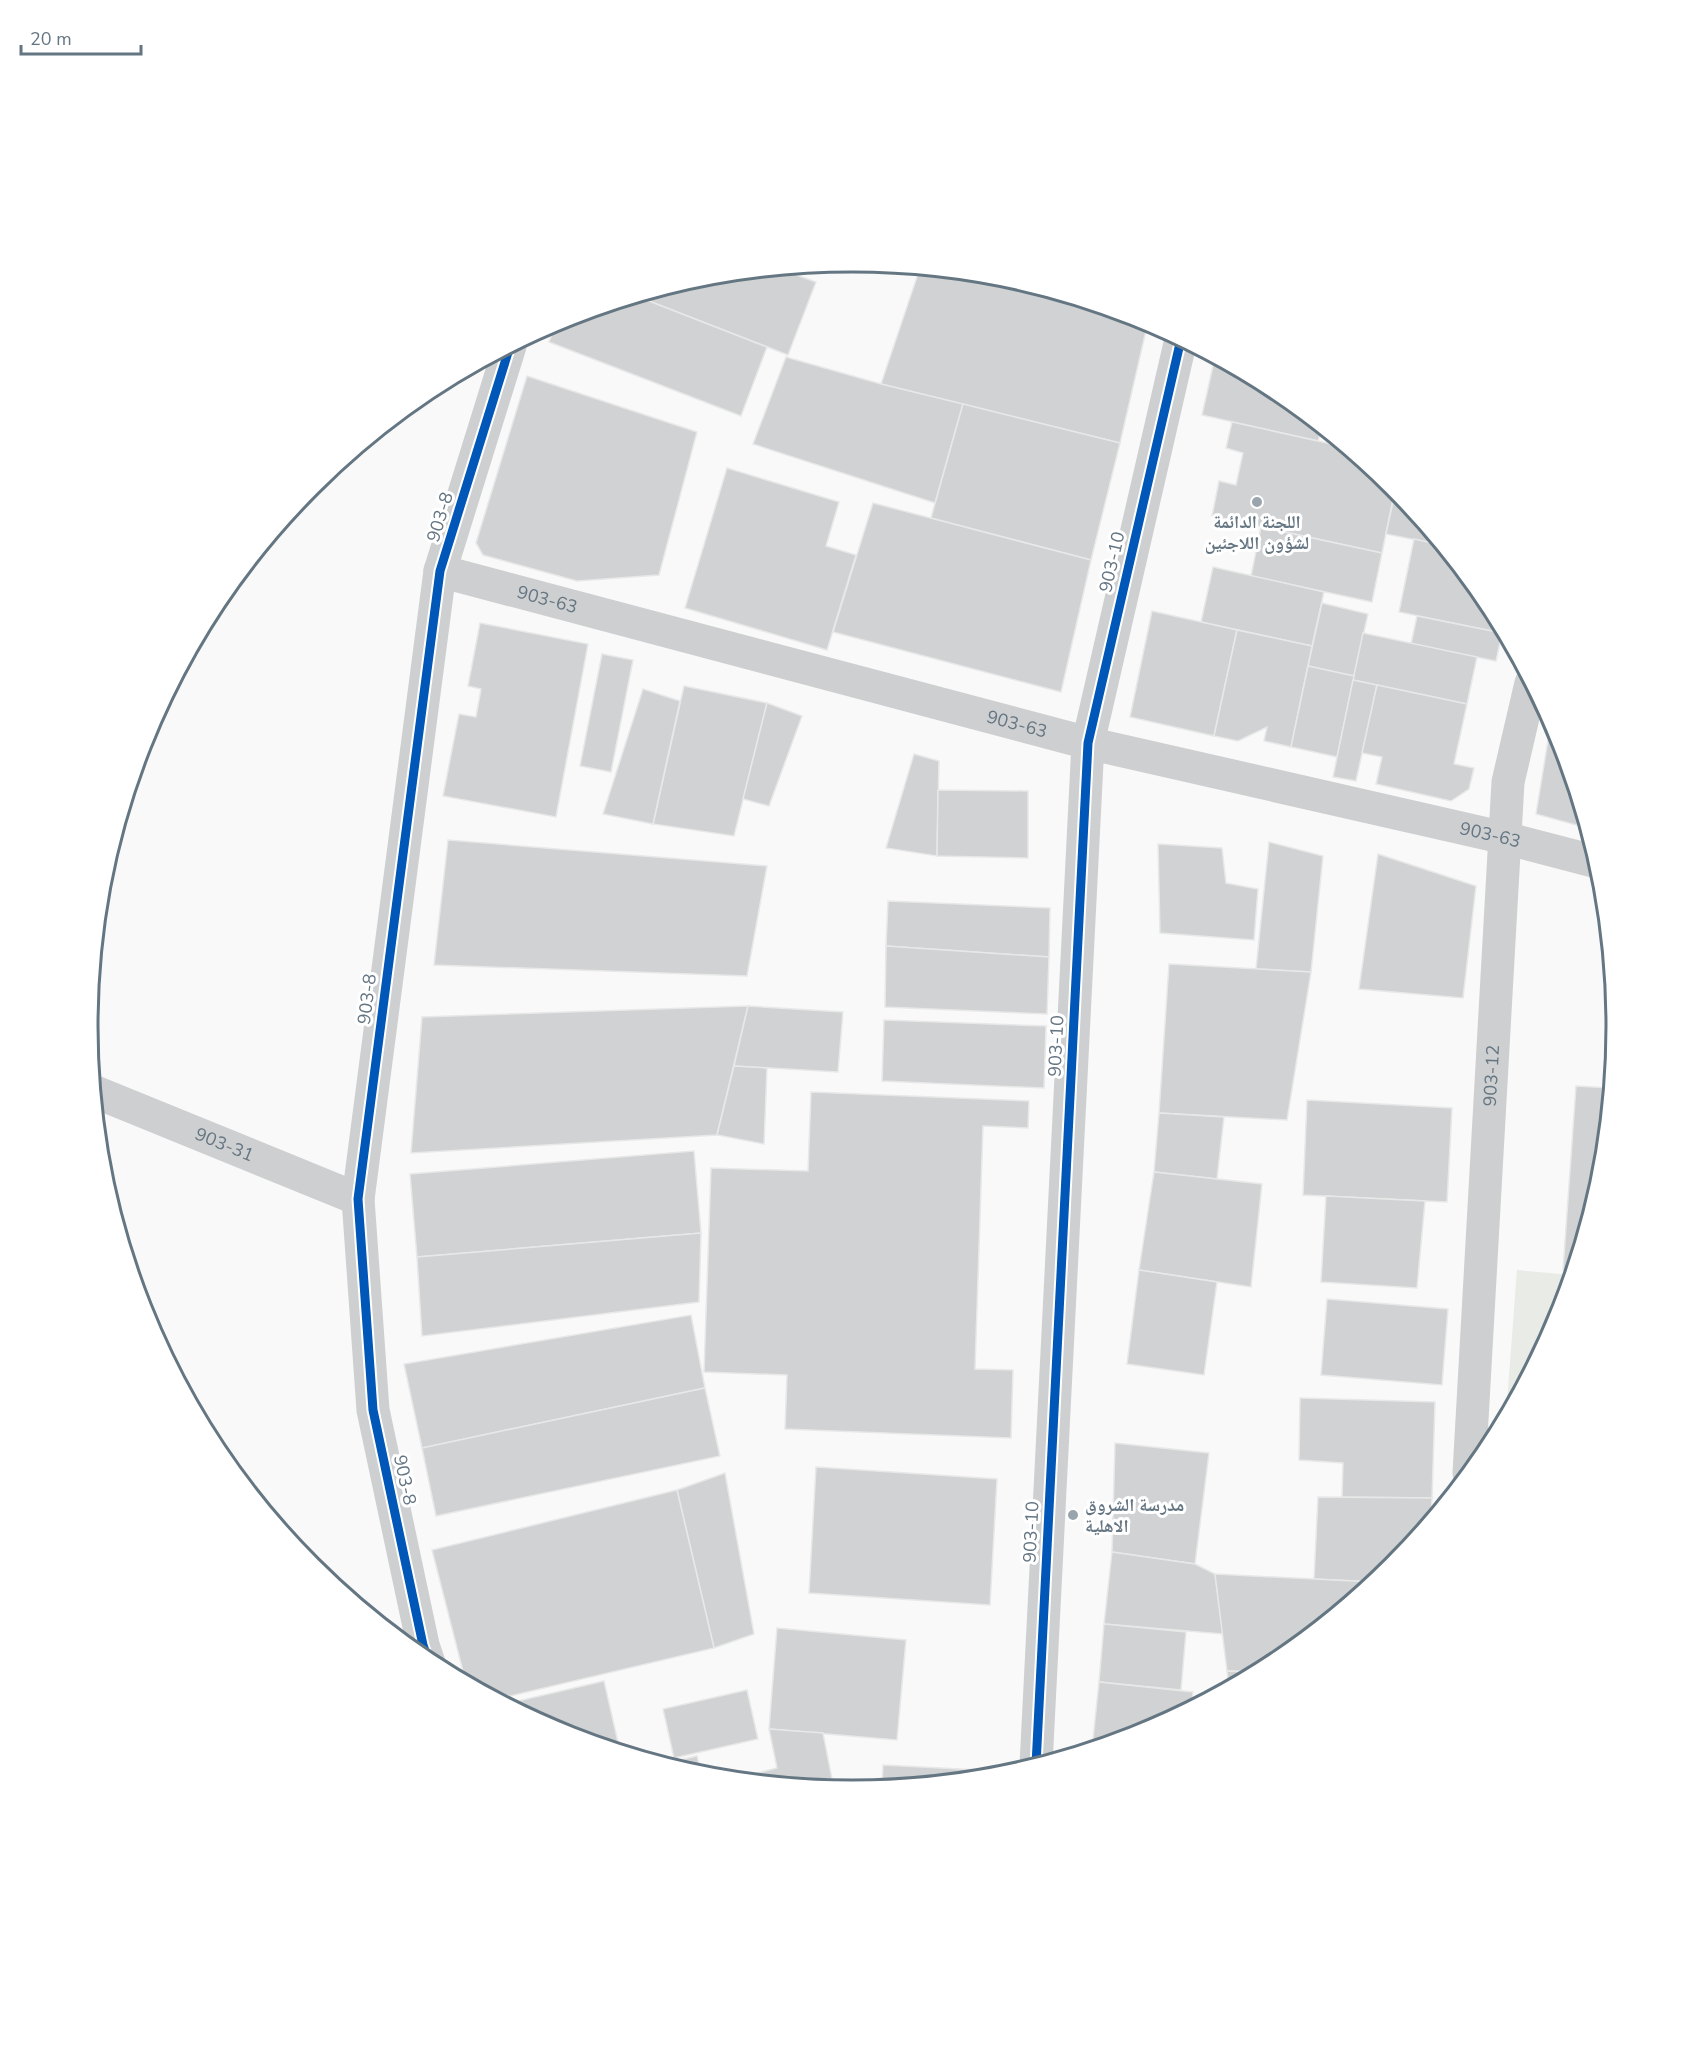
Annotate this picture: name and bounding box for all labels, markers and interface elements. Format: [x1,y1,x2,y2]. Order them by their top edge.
scale bar [21,18,141,56]
text: 20 m [30,27,72,51]
street label: 903-8 [421,489,459,545]
marker: اللجنة الدائمة لشؤون اللاجئين [1250,495,1264,509]
place label: اللجنة الدائمة لشؤون اللاجئين [1205,510,1309,555]
street label: 903-10 [1093,529,1131,595]
street label: 903-63 [514,580,580,619]
street label: 903-63 [984,705,1050,744]
street label: 903-63 [1458,816,1523,854]
street label: 903-8 [352,972,382,1026]
street label: 903-10 [1042,1015,1070,1077]
street label: 903-12 [1478,1044,1505,1107]
street label: 903-31 [191,1122,258,1167]
street label: 903-8 [388,1453,422,1507]
place label: مدرسة الشروق الاهلية [1085,1493,1184,1538]
street label: 903-10 [1017,1501,1045,1563]
marker: مدرسة الشروق الاهلية [1066,1508,1080,1522]

